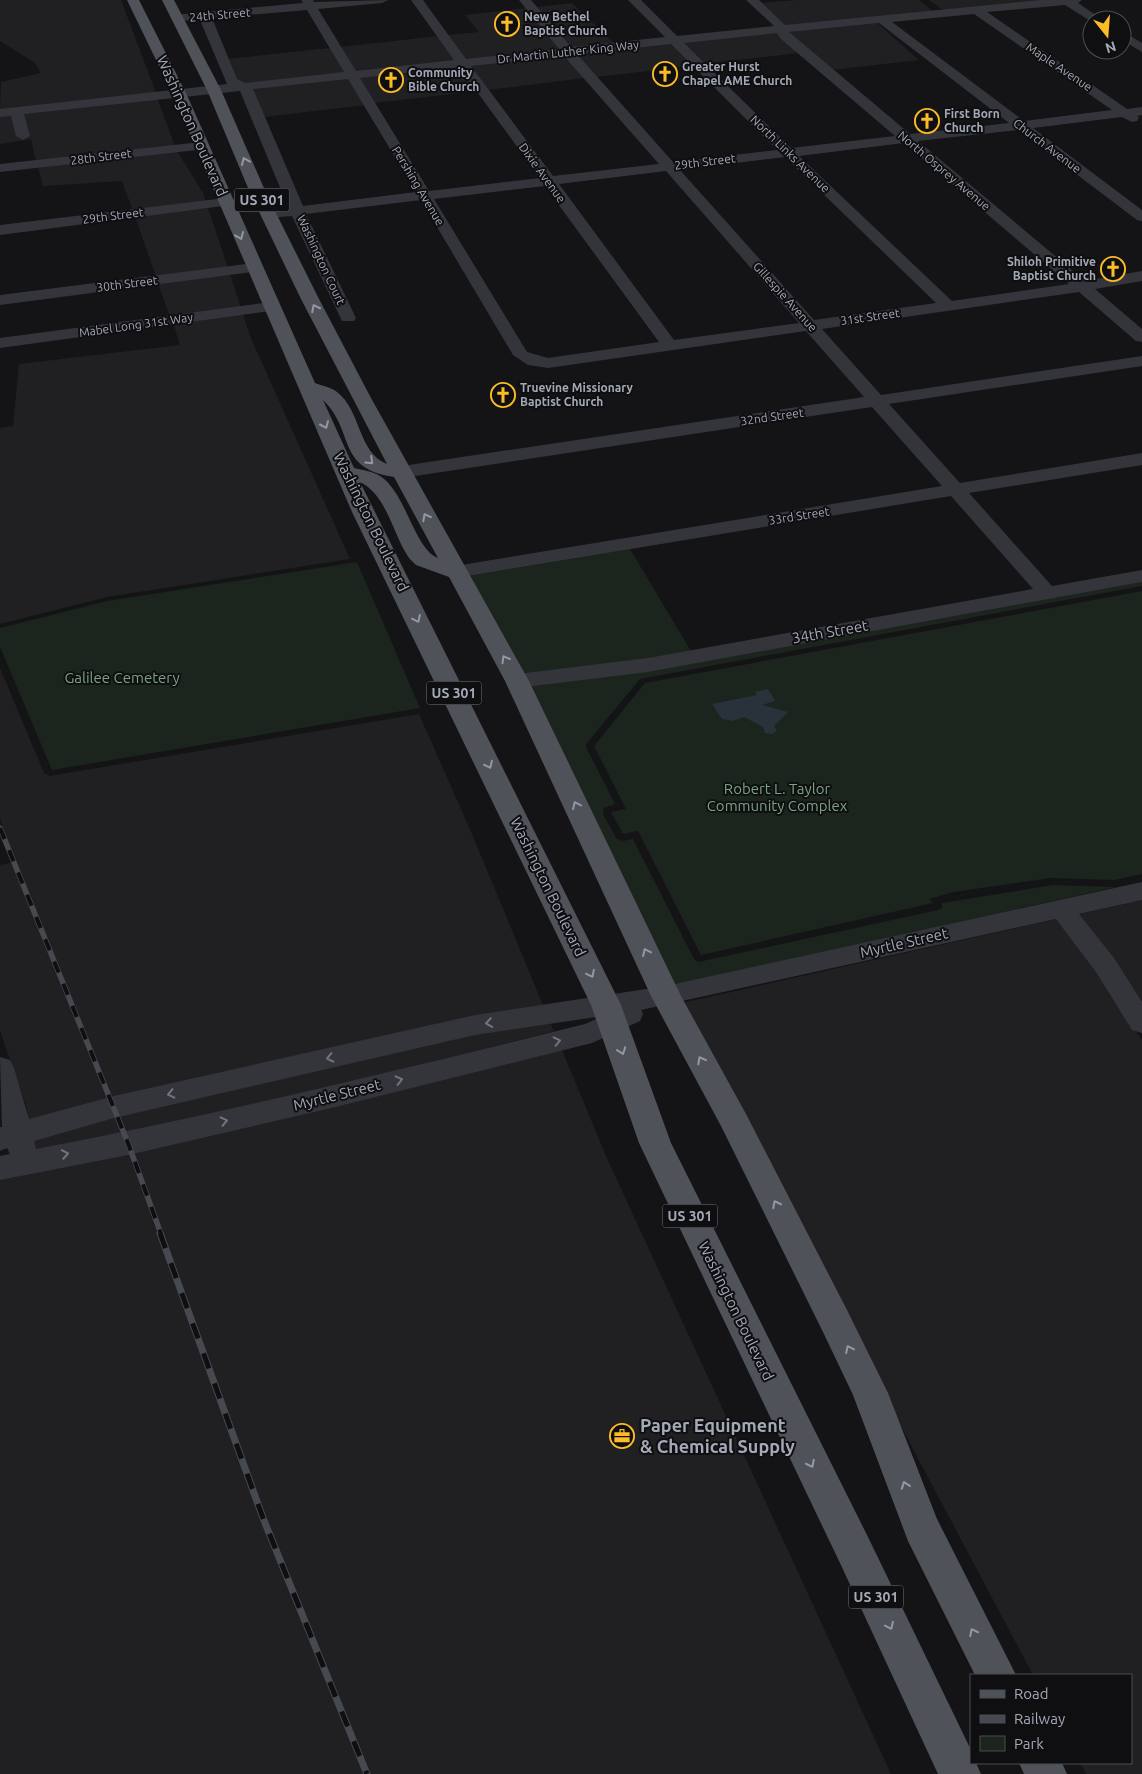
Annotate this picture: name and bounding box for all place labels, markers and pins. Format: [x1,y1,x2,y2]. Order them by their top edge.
place label: New Bethel Baptist Church [524,10,607,37]
church icon: New Bethel Baptist Church [494,11,520,37]
place label: Greater Hurst Chapel AME Church [682,60,792,87]
church icon: Greater Hurst Chapel AME Church [652,61,678,87]
place label: Community Bible Church [408,66,479,93]
church icon: Community Bible Church [378,67,404,93]
place label: First Born Church [944,107,1000,134]
church icon: First Born Church [914,108,940,134]
place label: Shiloh Primitive Baptist Church [1007,255,1096,282]
church icon: Shiloh Primitive Baptist Church [1100,256,1126,282]
place label: Truevine Missionary Baptist Church [520,381,634,408]
church icon: Truevine Missionary Baptist Church [490,382,516,408]
place label: Paper Equipment & Chemical Supply [640,1415,795,1456]
office icon: Paper Equipment & Chemical Supply [609,1423,635,1449]

